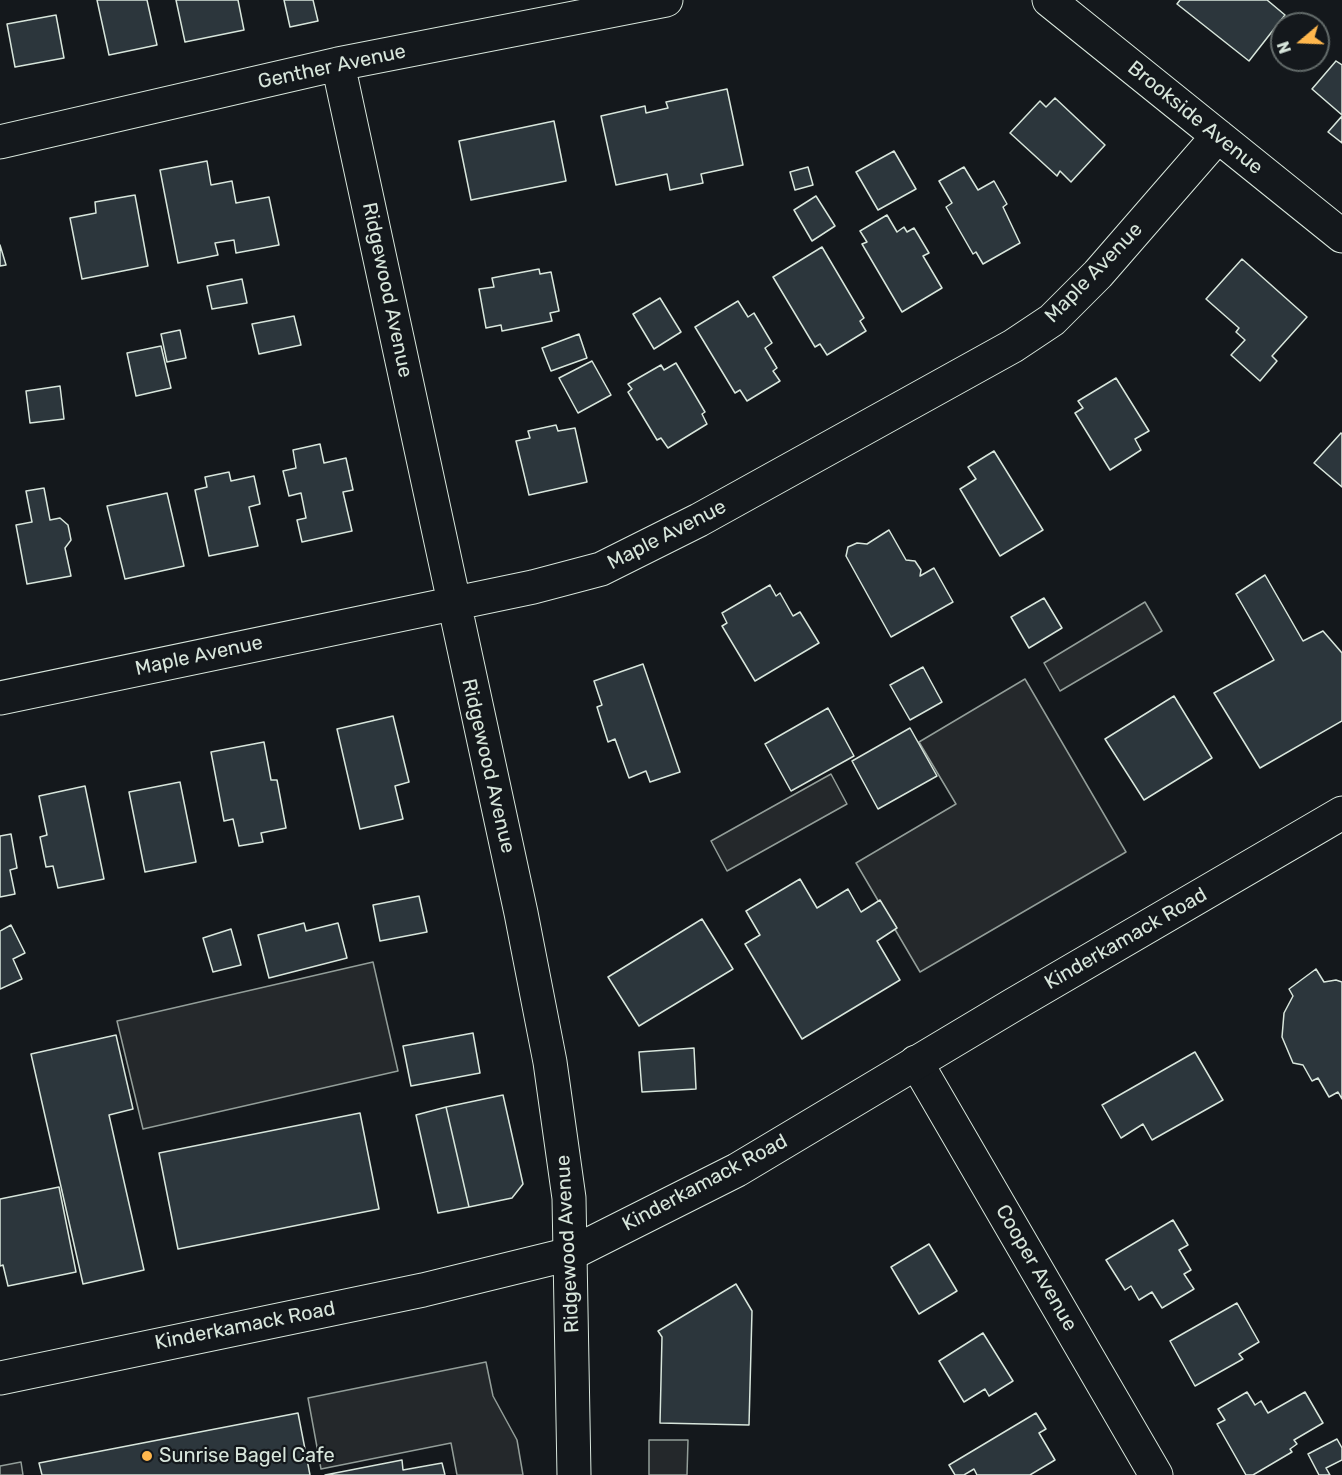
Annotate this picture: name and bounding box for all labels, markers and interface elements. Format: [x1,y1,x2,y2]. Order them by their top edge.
north arrow [1270,12,1330,72]
text: N [1274,39,1295,56]
street label: Genther Avenue [256,40,408,94]
street label: Brookside Avenue [1123,56,1267,180]
street label: Ridgewood Avenue [357,200,417,380]
street label: Maple Avenue [1040,218,1148,328]
street label: Maple Avenue [604,495,730,575]
street label: Maple Avenue [133,631,265,681]
street label: Ridgewood Avenue [456,676,520,856]
street label: Kinderkamack Road [1041,883,1211,995]
street label: Kinderkamack Road [618,1129,792,1237]
street label: Ridgewood Avenue [551,1154,585,1334]
street label: Cooper Avenue [990,1201,1082,1335]
street label: Kinderkamack Road [153,1297,337,1355]
place label: Sunrise Bagel Cafe [159,1444,335,1468]
marker: Sunrise Bagel Cafe [140,1449,154,1463]

